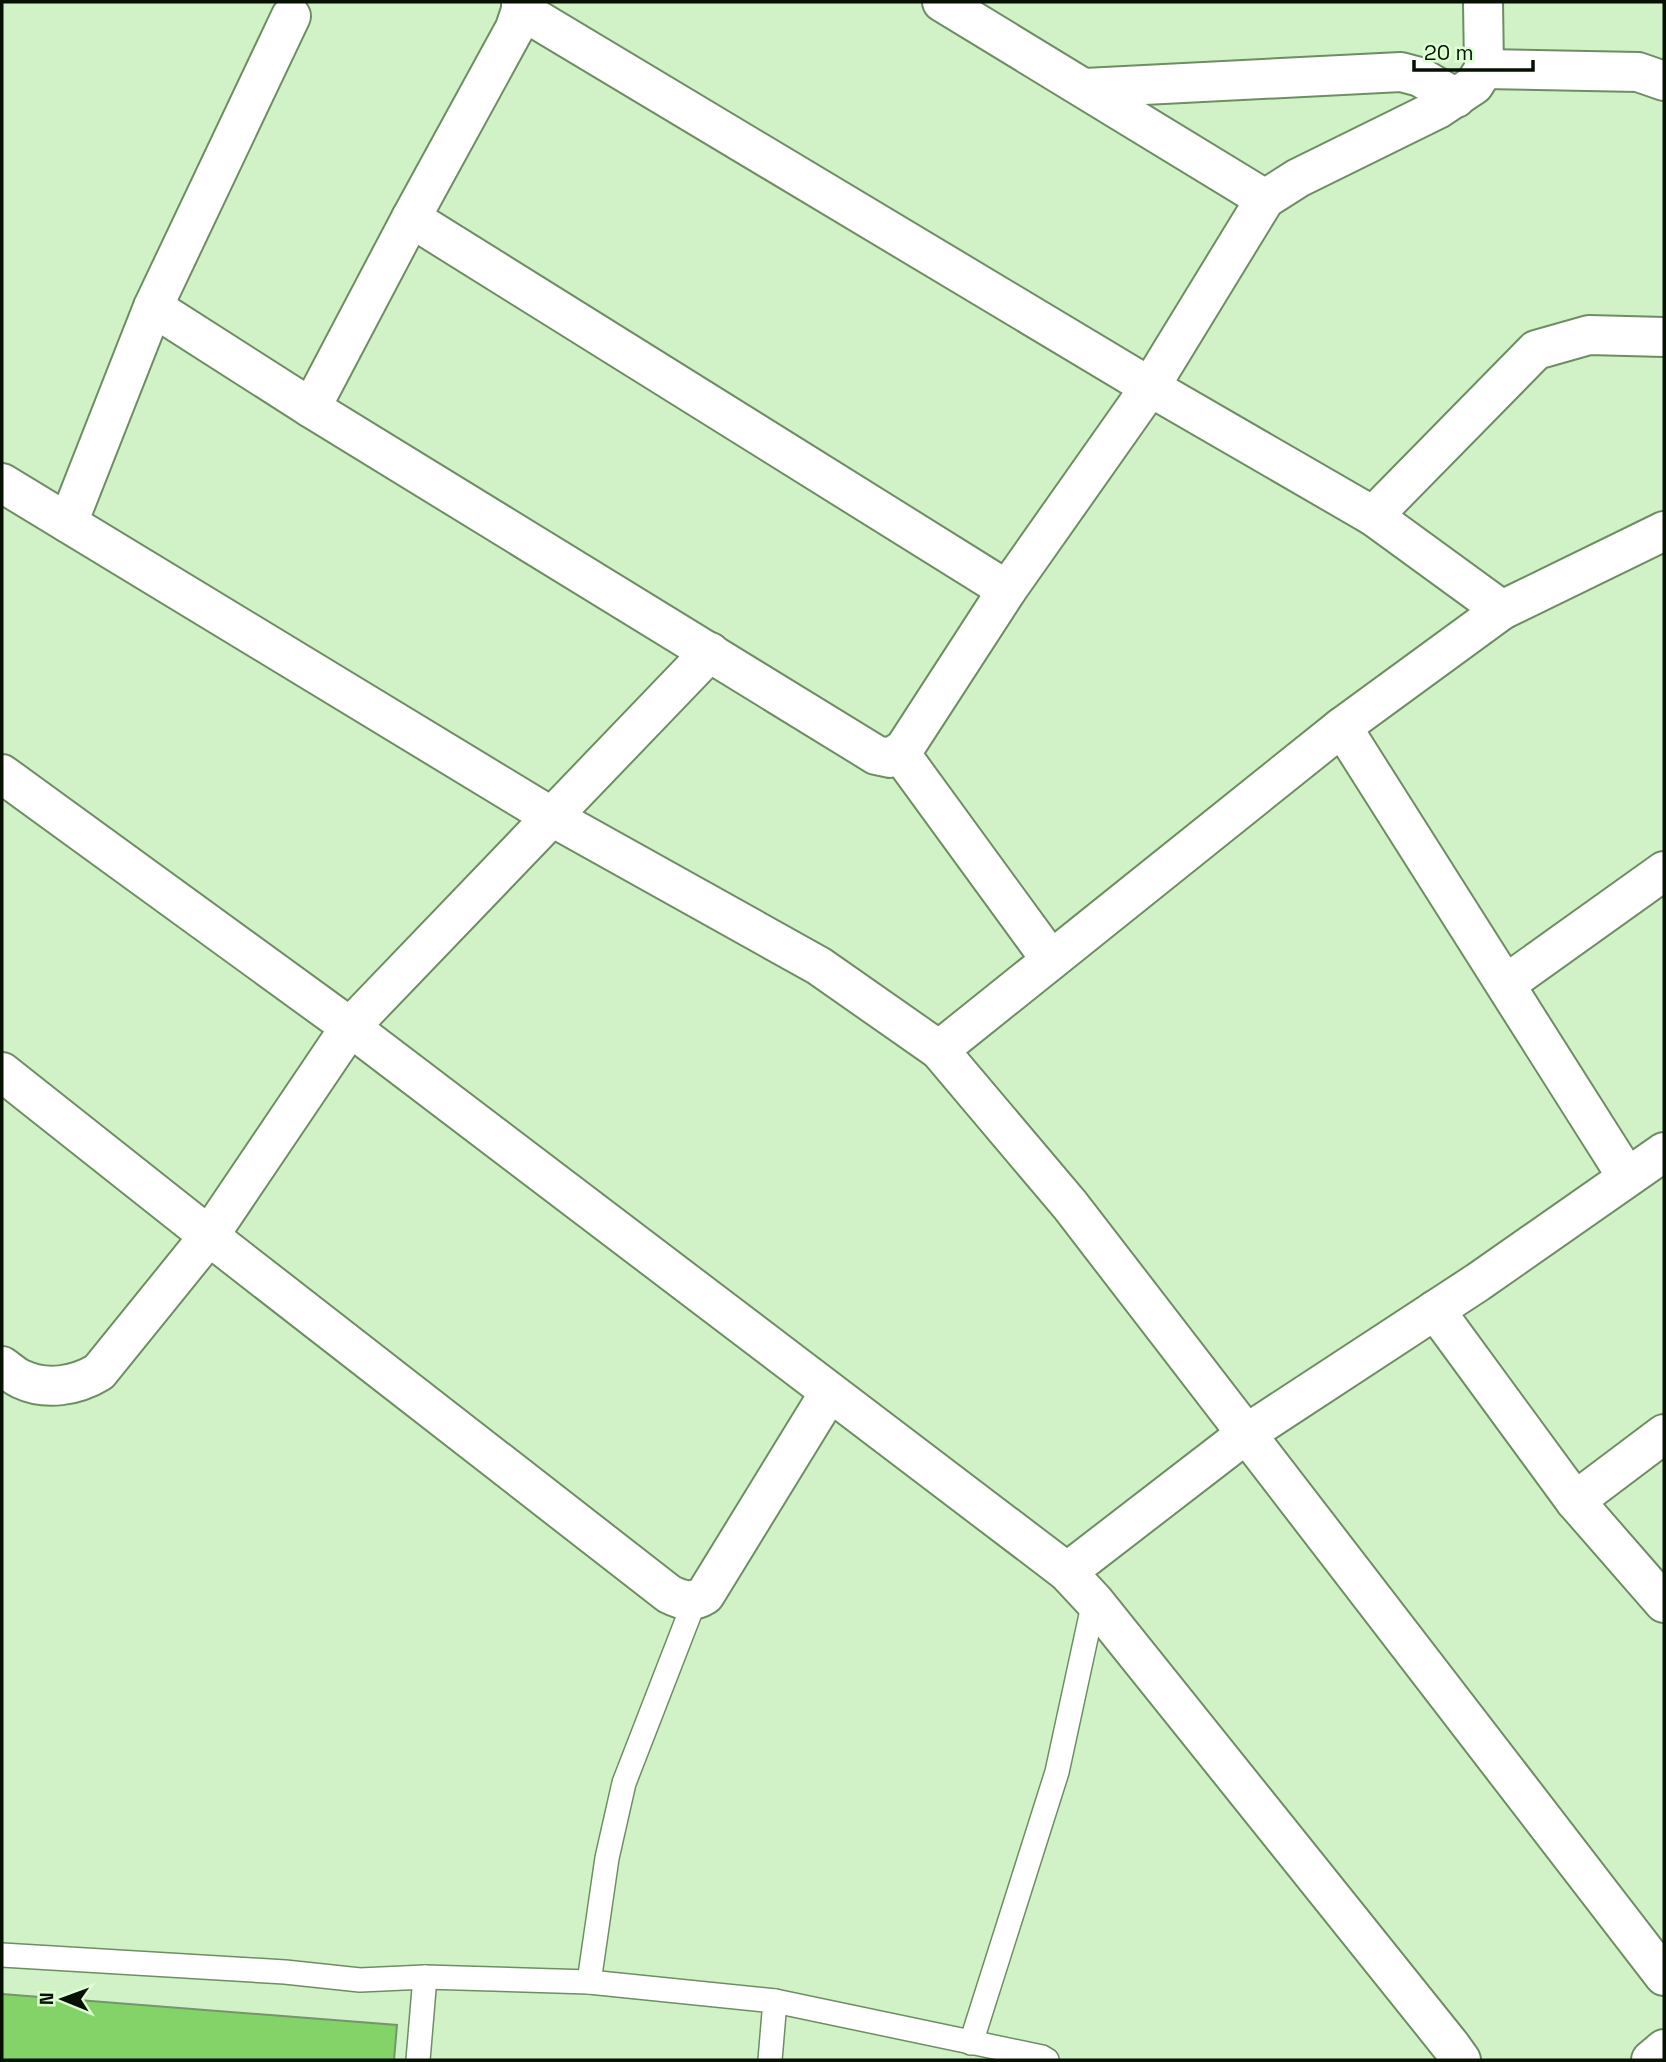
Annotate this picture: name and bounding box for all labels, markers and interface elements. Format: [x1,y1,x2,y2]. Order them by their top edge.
scale bar [1414,28,1533,72]
text: 20 m [1424,39,1474,66]
north arrow [28,1964,98,2034]
text: N [34,1992,59,2005]

